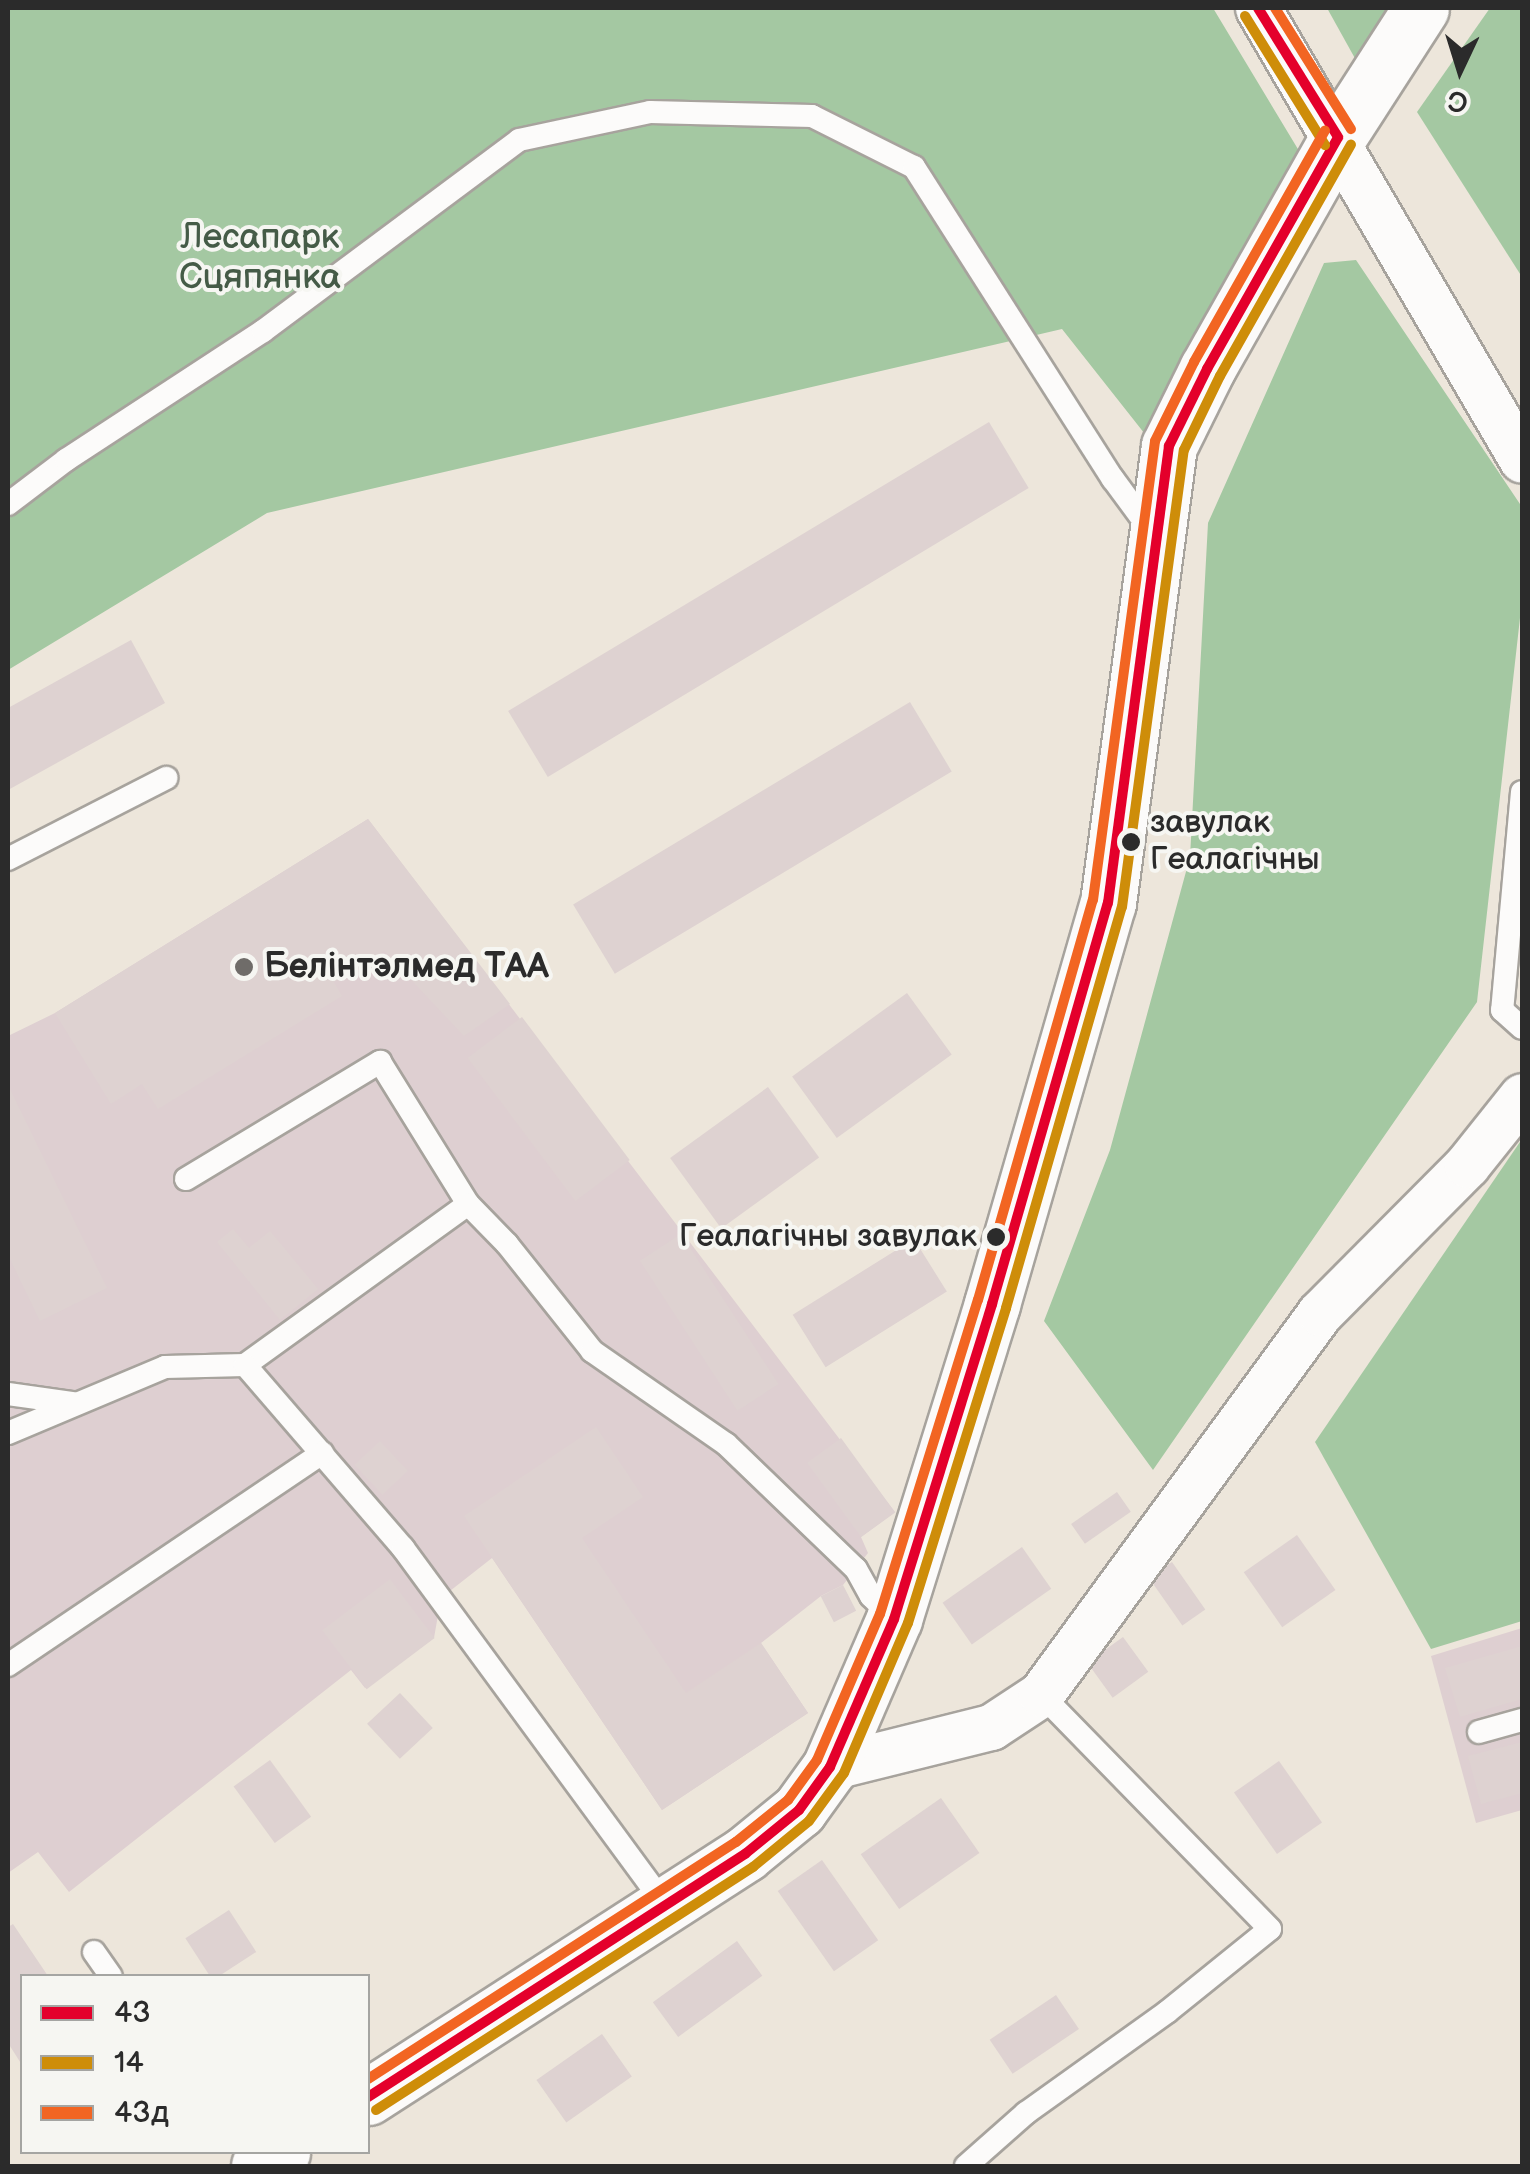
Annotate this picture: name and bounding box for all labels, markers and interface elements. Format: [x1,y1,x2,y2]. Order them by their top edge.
north arrow [1410,20,1510,120]
text: С [1447,83,1469,118]
park label: Лесапарк Сцяпянка [179,217,341,299]
place label: завулак Геалагічны [1150,805,1320,880]
marker: завулак Геалагічны [1121,832,1141,852]
place label: Белінтэлмед ТАА [264,946,549,988]
marker: Белінтэлмед ТАА [233,956,255,978]
place label: Геалагічны завулак [679,1218,977,1256]
marker: Геалагічны завулак [986,1227,1006,1247]
legend [20,1974,370,2154]
text: 43 [114,1995,151,2031]
text: 14 [114,2045,144,2081]
text: 43д [114,2095,169,2131]

